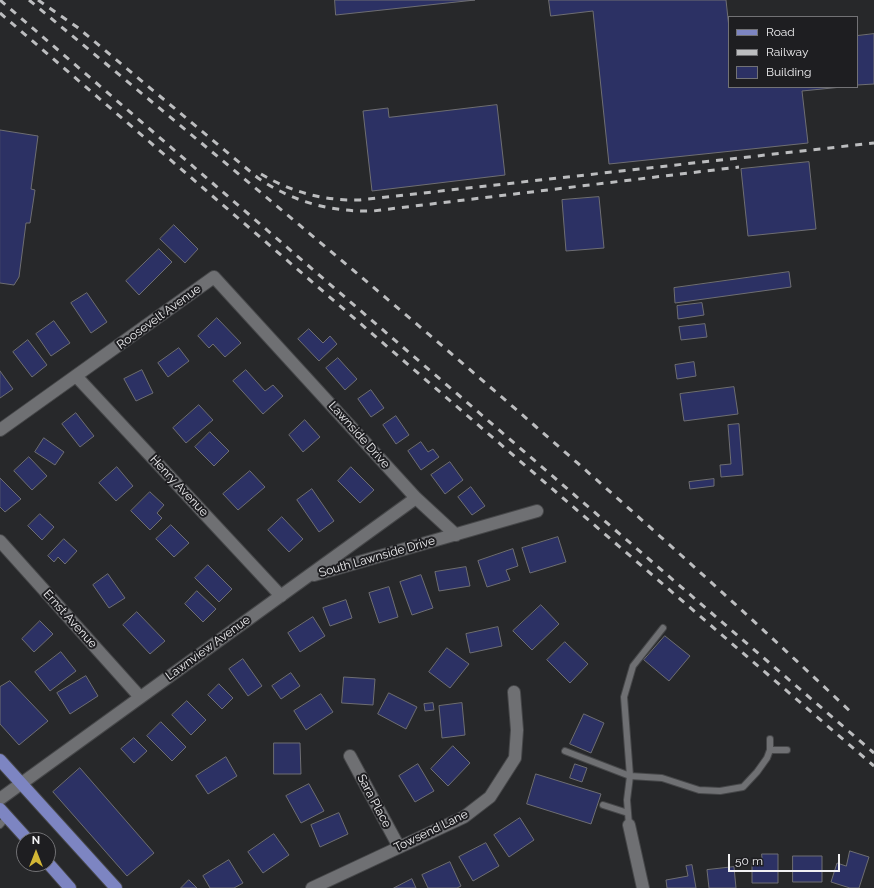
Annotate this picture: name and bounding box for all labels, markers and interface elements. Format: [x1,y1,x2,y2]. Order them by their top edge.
legend [728,16,858,88]
text: Road [766,25,795,39]
text: Railway [766,45,808,59]
text: Building [766,65,812,79]
street label: Roosevelt Avenue [114,282,204,352]
street label: Lawnside Drive [325,399,393,471]
street label: Henry Avenue [147,452,211,520]
street label: South Lawnside Drive [317,533,437,581]
street label: Ernst Avenue [40,587,100,651]
street label: Lawnview Avenue [163,613,253,683]
street label: Sara Place [354,772,394,830]
street label: Towsend Lane [392,807,470,855]
north arrow [16,832,56,872]
text: N [32,834,40,847]
scale bar [730,846,842,872]
text: 50 m [735,854,763,868]

